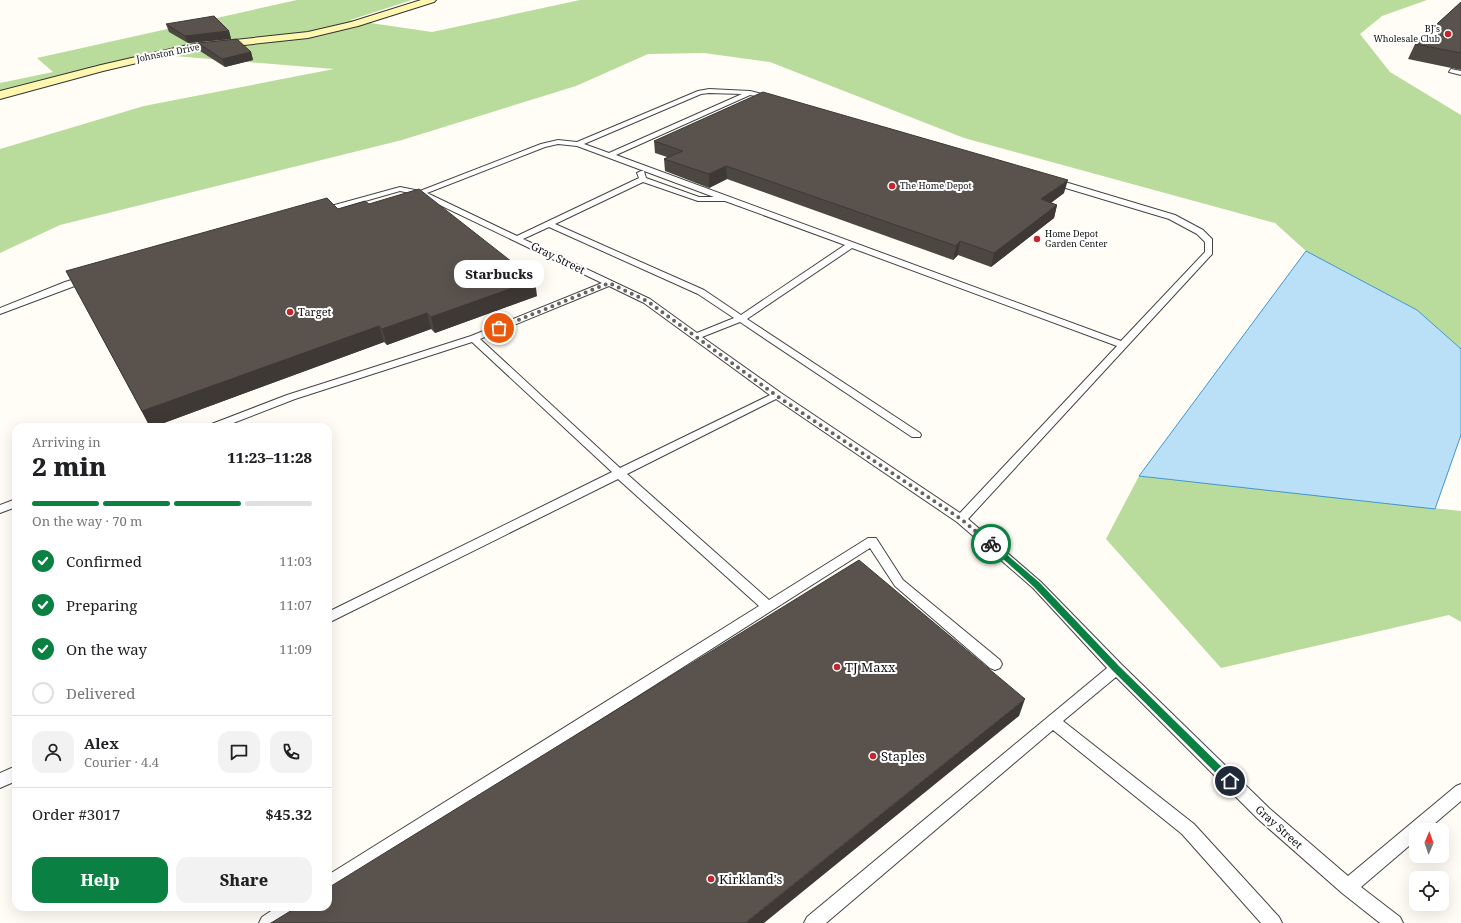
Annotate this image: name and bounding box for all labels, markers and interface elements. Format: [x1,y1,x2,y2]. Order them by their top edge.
place label: BJ's Wholesale Club [1373,22,1440,45]
marker: BJ's Wholesale Club [1443,29,1453,39]
street label: Johnston Drive [134,40,201,65]
place label: The Home Depot [900,179,972,192]
marker: The Home Depot [887,181,897,191]
place label: Home Depot Garden Center [1045,227,1108,250]
marker: Home Depot Garden Center [1032,234,1042,244]
street label: Gray Street [529,238,588,277]
callout: Starbucks [454,260,544,288]
text: Starbucks [465,265,533,283]
place label: Target [298,304,332,319]
marker: Target [285,307,295,317]
pin [482,311,516,345]
icon: bag [488,317,510,339]
text: Arriving in [32,433,101,451]
text: 11:23–11:28 [227,447,312,467]
text: 2 min [32,448,107,484]
text: On the way · 70 m [32,512,142,530]
courier [971,524,1011,564]
icon: bike [980,533,1002,555]
icon: check [32,550,54,572]
text: Confirmed [66,551,142,571]
text: 11:03 [279,552,312,570]
icon: check [32,594,54,616]
text: Preparing [66,595,137,615]
text: 11:07 [279,596,312,614]
icon: check [32,638,54,660]
text: On the way [66,639,147,659]
text: 11:09 [279,640,312,658]
place label: TJ Maxx [845,658,896,676]
marker: TJ Maxx [832,662,842,672]
text: Delivered [66,683,135,703]
button: person [32,731,74,773]
button: chat [218,731,260,773]
button: phone [270,731,312,773]
text: Alex [84,733,119,753]
place label: Staples [881,747,925,765]
marker: Staples [868,751,878,761]
text: Courier · 4.4 [84,753,159,771]
pin [1213,764,1247,798]
icon: home [1219,770,1241,792]
street label: Gray Street [1253,801,1306,852]
text: Order #3017 [32,804,120,824]
text: $45.32 [265,804,312,824]
north arrow [1409,823,1449,863]
map controls [1409,823,1449,911]
button: Help [32,857,168,903]
button: Share [176,857,312,903]
place label: Kirkland's [719,870,783,888]
button: locate [1409,871,1449,911]
marker: Kirkland's [706,874,716,884]

